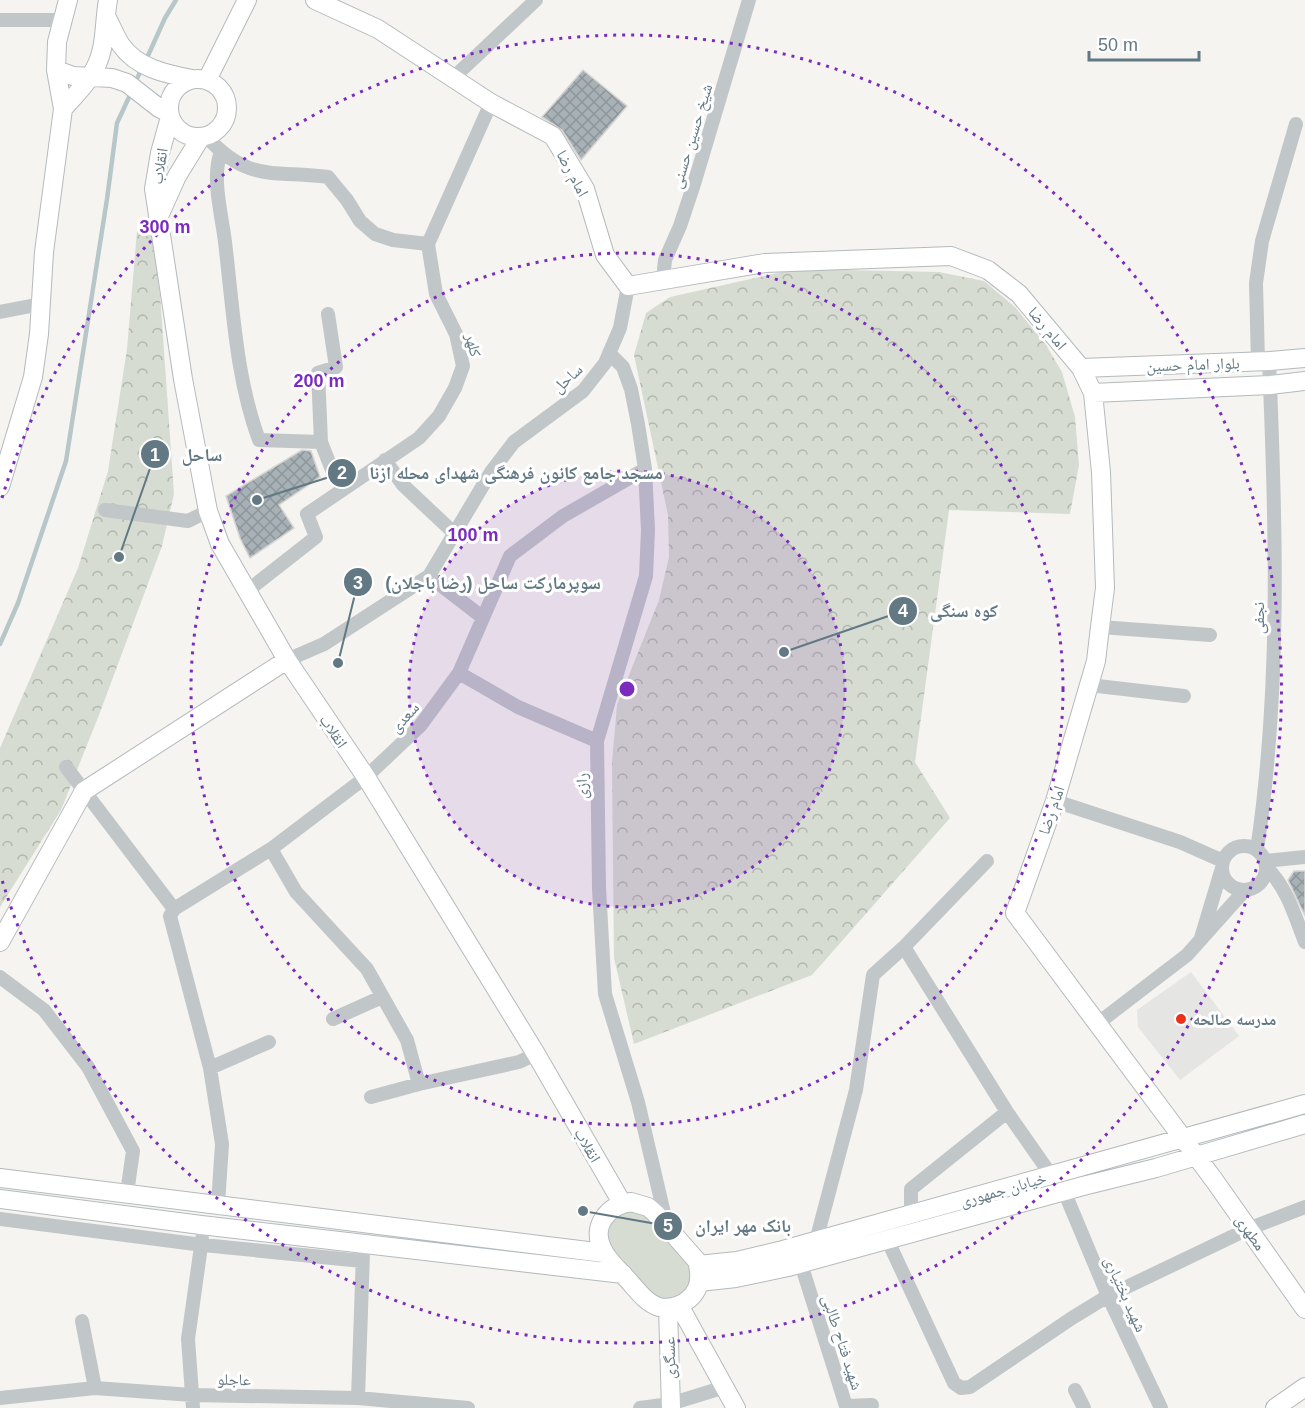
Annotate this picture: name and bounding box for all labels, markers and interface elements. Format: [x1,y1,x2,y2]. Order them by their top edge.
scale bar [1089,24,1198,62]
text: 50 m [1098,35,1138,55]
street label: شیخ حسین حسنی [668,82,717,191]
street label: انقلاب [148,147,171,186]
street label: امام رضا [551,147,592,200]
text: 300 m [139,217,191,237]
street label: امام رضا [1023,304,1070,354]
street label: کلهر [461,331,484,359]
street label: بلوار امام حسین [1146,354,1240,377]
street label: ساحل [549,360,587,398]
text: 200 m [293,371,345,391]
callout: ساحل [140,436,234,472]
text: 1 [150,445,160,465]
text: ساحل [182,445,222,466]
callout: مسجد جامع کانون فرهنگی شهدای محله ازنا [327,455,675,491]
text: 2 [337,463,347,483]
text: مسجد جامع کانون فرهنگی شهدای محله ازنا [369,463,663,485]
text: 100 m [447,525,499,545]
callout: سوپرمارکت ساحل (رضا باجلان) [343,564,612,600]
text: 3 [353,573,363,593]
text: سوپرمارکت ساحل (رضا باجلان) [385,573,601,594]
callout: کوه سنگی [888,593,1010,629]
text: 4 [898,601,908,621]
text: کوه سنگی [930,601,998,622]
street label: نجفی [1250,602,1269,634]
centre of rings [617,679,637,699]
street label: سعدی [386,699,424,737]
street label: انقلاب [316,711,351,751]
street label: رازی [573,773,592,799]
street label: امام رضا [1035,784,1070,837]
place label: مدرسه صالحه [1193,1011,1276,1028]
marker: مدرسه صالحه [1174,1012,1188,1026]
street label: انقلاب [571,1125,604,1166]
street label: خیابان جمهوری [958,1169,1049,1212]
callout: بانک مهر ایران [653,1208,803,1244]
street label: مطهری [1231,1211,1269,1255]
text: 5 [663,1216,673,1236]
text: بانک مهر ایران [695,1216,791,1237]
street label: شهید بختیاری [1099,1254,1150,1336]
street label: شهید فتاح طالبی [817,1292,866,1393]
street label: عسگری [661,1337,680,1379]
street label: عاجلو [217,1371,251,1389]

